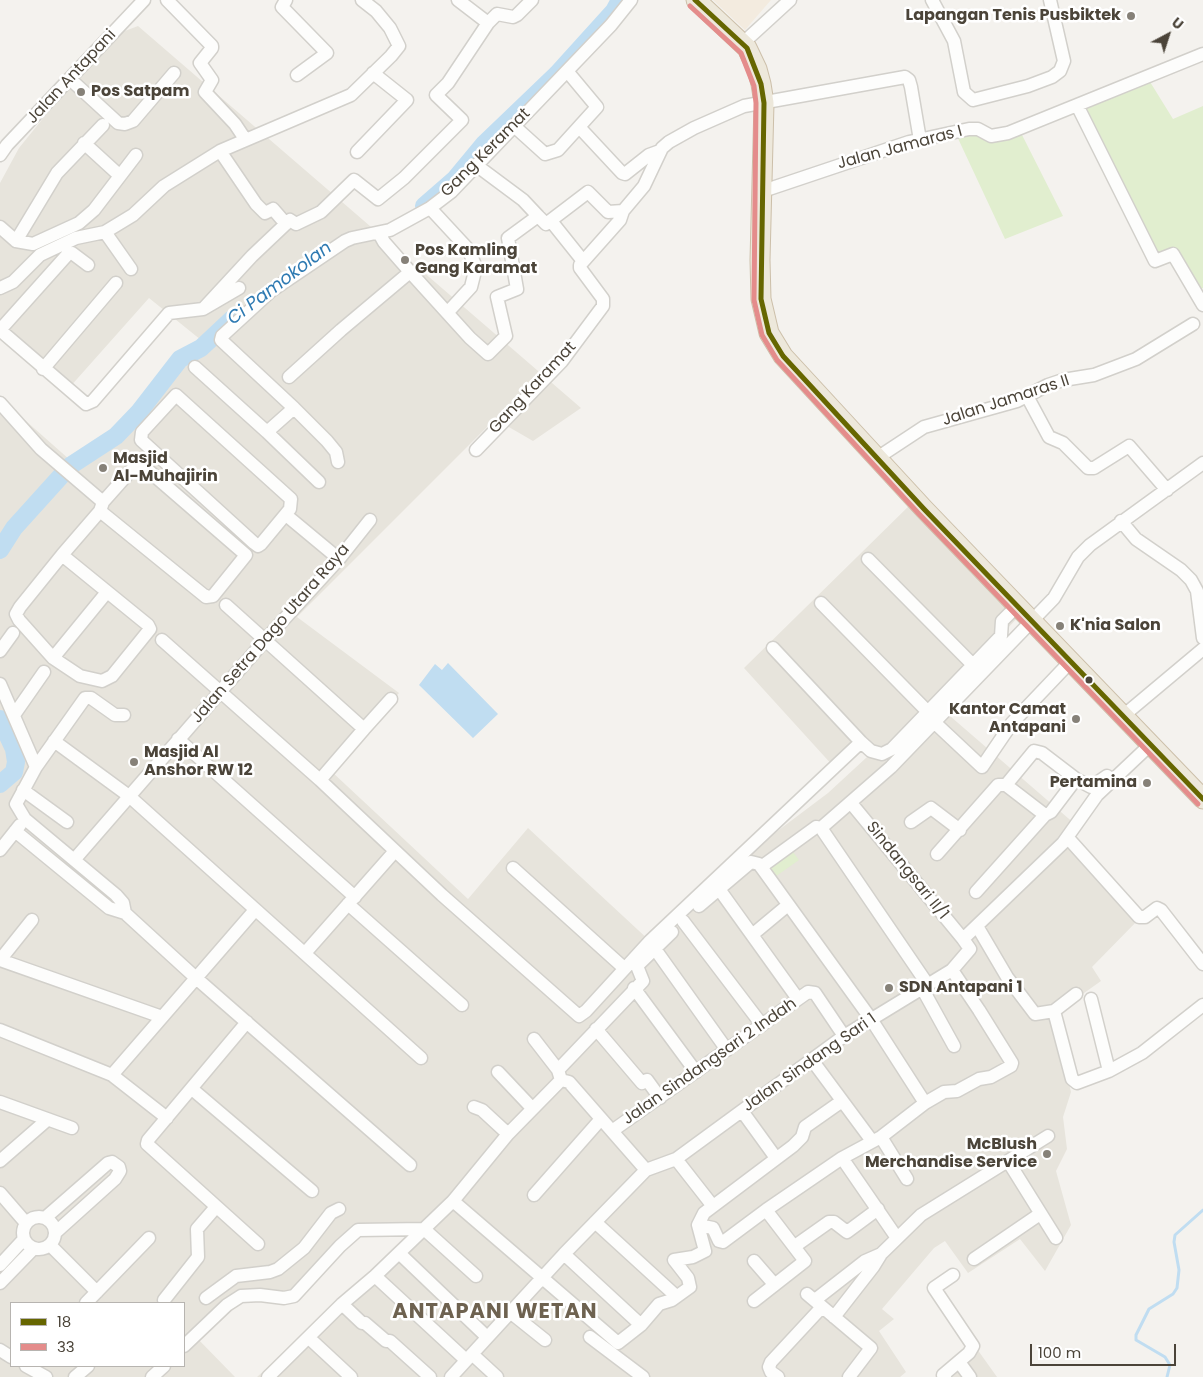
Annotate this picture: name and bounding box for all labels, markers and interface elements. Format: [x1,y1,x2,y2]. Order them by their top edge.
place label: Lapangan Tenis Pusbiktek [906,6,1121,26]
marker: Lapangan Tenis Pusbiktek [1125,10,1137,22]
north arrow [1143,10,1193,60]
text: U [1167,13,1188,34]
street label: Jalan Antapani [23,26,121,128]
place label: Pos Satpam [91,82,189,102]
marker: Pos Satpam [75,86,87,98]
street label: Gang Keramat [437,104,535,202]
street label: Jalan Jamaras I [835,122,965,174]
water label: Ci Pamokolan [223,238,337,330]
place label: Pos Kamling Gang Karamat [415,241,537,279]
marker: Pos Kamling Gang Karamat [399,254,411,266]
street label: Gang Karamat [485,338,581,438]
street label: Jalan Jamaras II [940,371,1072,431]
place label: Masjid Al-Muhajirin [113,449,218,487]
marker: Masjid Al-Muhajirin [97,462,109,474]
street label: Jalan Setra Dago Utara Raya [188,541,354,727]
place label: K'nia Salon [1070,616,1161,636]
marker: K'nia Salon [1054,620,1066,632]
unlabelled marker [1084,675,1094,685]
place label: Kantor Camat Antapani [949,700,1066,738]
marker: Kantor Camat Antapani [1070,713,1082,725]
place label: Masjid Al Anshor RW 12 [144,743,253,781]
marker: Masjid Al Anshor RW 12 [128,756,140,768]
place label: Pertamina [1050,773,1137,793]
marker: Pertamina [1141,777,1153,789]
street label: Sindangsari II/1 [862,818,952,924]
place label: SDN Antapani 1 [899,978,1022,998]
marker: SDN Antapani 1 [883,982,895,994]
street label: Jalan Sindangsari 2 Indah [619,995,801,1129]
street label: Jalan Sindang Sari 1 [740,1010,880,1116]
place label: McBlush Merchandise Service [865,1135,1037,1173]
marker: McBlush Merchandise Service [1041,1148,1053,1160]
district label: ANTAPANI WETAN [391,1300,599,1326]
legend [10,1302,185,1367]
text: 18 [57,1311,71,1332]
scale bar [1033,1334,1179,1366]
text: 33 [57,1336,75,1357]
text: 100 m [1038,1342,1081,1363]

